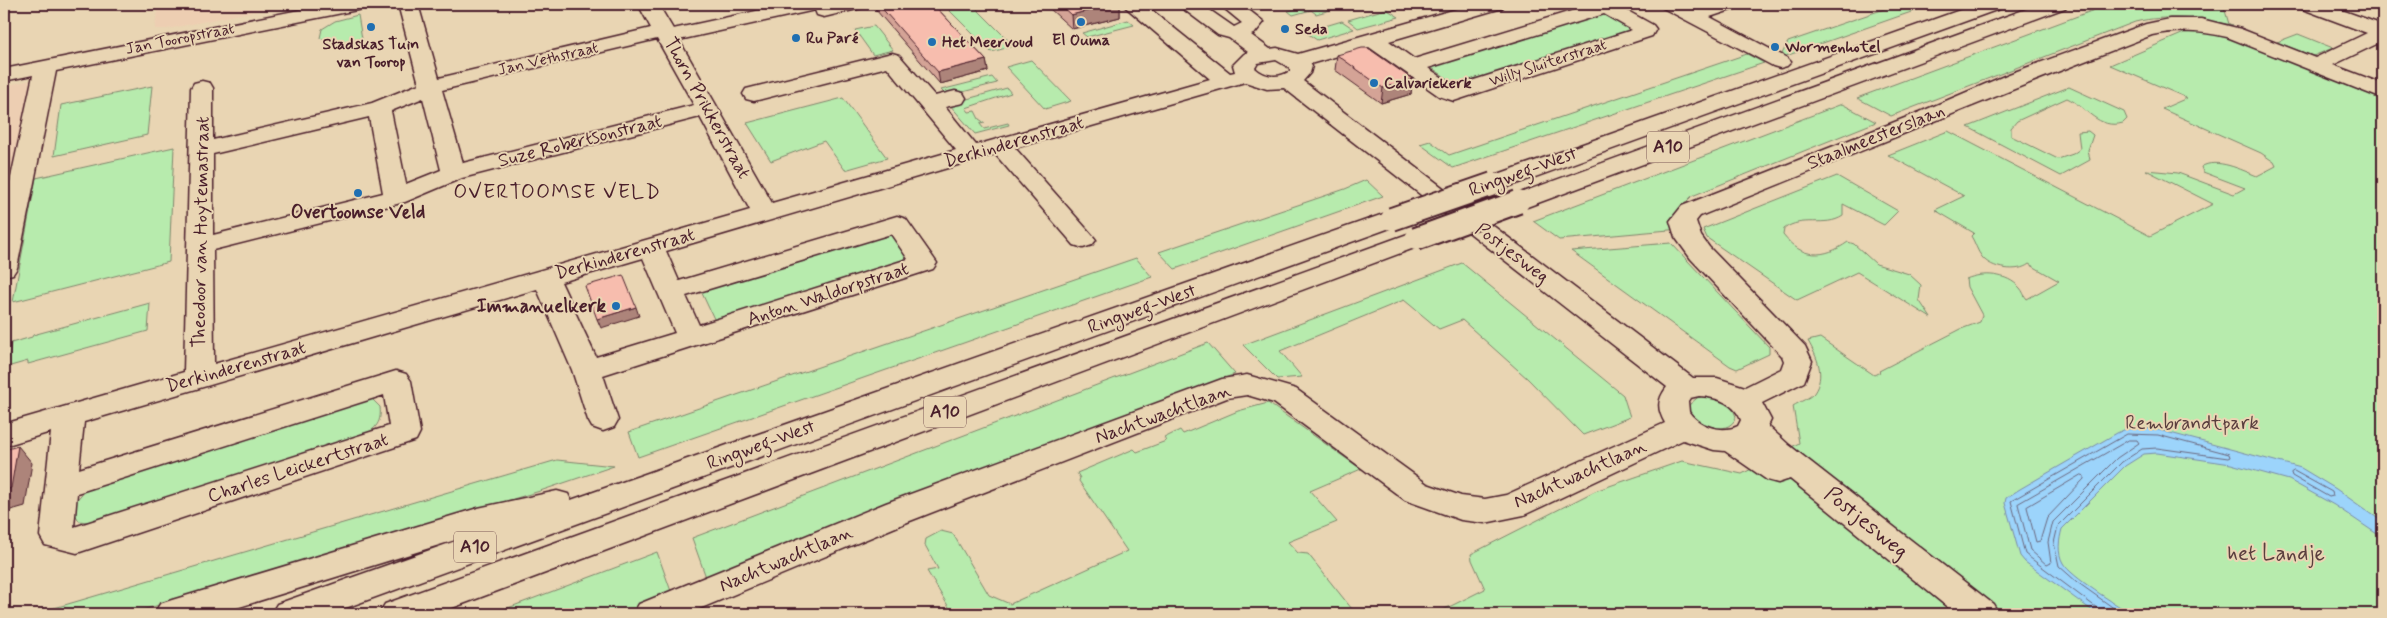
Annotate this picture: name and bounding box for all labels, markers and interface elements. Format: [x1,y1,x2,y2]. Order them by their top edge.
marker: El Ouma [1075,16,1087,28]
street label: Jan Tooropstraat [124,18,236,60]
place label: Seda [1295,19,1328,40]
marker: Stadskas Tuin van Toorop [365,21,377,33]
marker: Seda [1279,23,1291,35]
place label: Ru Paré [806,28,859,49]
place label: El Ouma [1052,30,1110,51]
marker: Ru Paré [790,32,802,44]
place label: Het Meervoud [942,32,1033,53]
street label: Thorn Prikkerstraat [658,33,756,183]
place label: Stadskas Tuin van Toorop [323,34,419,73]
street label: Willy Sluiterstraat [1487,34,1609,92]
marker: Het Meervoud [926,36,938,48]
street label: Jan Vethstraat [496,37,601,81]
place label: Wormenhotel [1784,37,1881,58]
marker: Wormenhotel [1769,41,1781,53]
place label: Calvariekerk [1384,73,1472,94]
marker: Calvariekerk [1368,77,1380,89]
street label: Staalmeesterslaan [1804,98,1948,176]
street label: Suze Robertsonstraat [495,109,665,173]
street label: Derkinderenstraat [941,110,1087,174]
street label: Theodoor van Hoytemastraat [186,116,216,348]
road number: A10 [1647,132,1689,162]
street label: Ringweg-West [1465,141,1582,206]
district label: OVERTOOMSE VELD [453,178,661,206]
marker: Overtoomse Veld [352,187,364,199]
place label: Overtoomse Veld [291,200,425,225]
street label: Postjesweg [1469,217,1554,290]
street label: Derkinderenstraat [552,222,698,286]
street label: Anton Waldorpstraat [744,256,912,332]
street label: Ringweg-West [1084,278,1201,343]
place label: Immanuelkerk [477,294,606,319]
marker: Immanuelkerk [610,300,622,312]
street label: Derkinderenstraat [163,335,309,399]
street label: Nachtwachtlaan [1092,378,1234,450]
road number: A10 [924,397,966,428]
park label: Rembrandtpark [2125,411,2259,436]
street label: Ringweg-West [703,414,820,479]
street label: Charles Leickertstraat [205,427,391,509]
street label: Nachtwachtlaan [1510,434,1650,514]
street label: Postjesweg [1818,481,1914,566]
street label: Nachtwachtlaan [715,520,857,598]
road number: A10 [454,532,496,562]
park label: het Landje [2227,540,2325,568]

